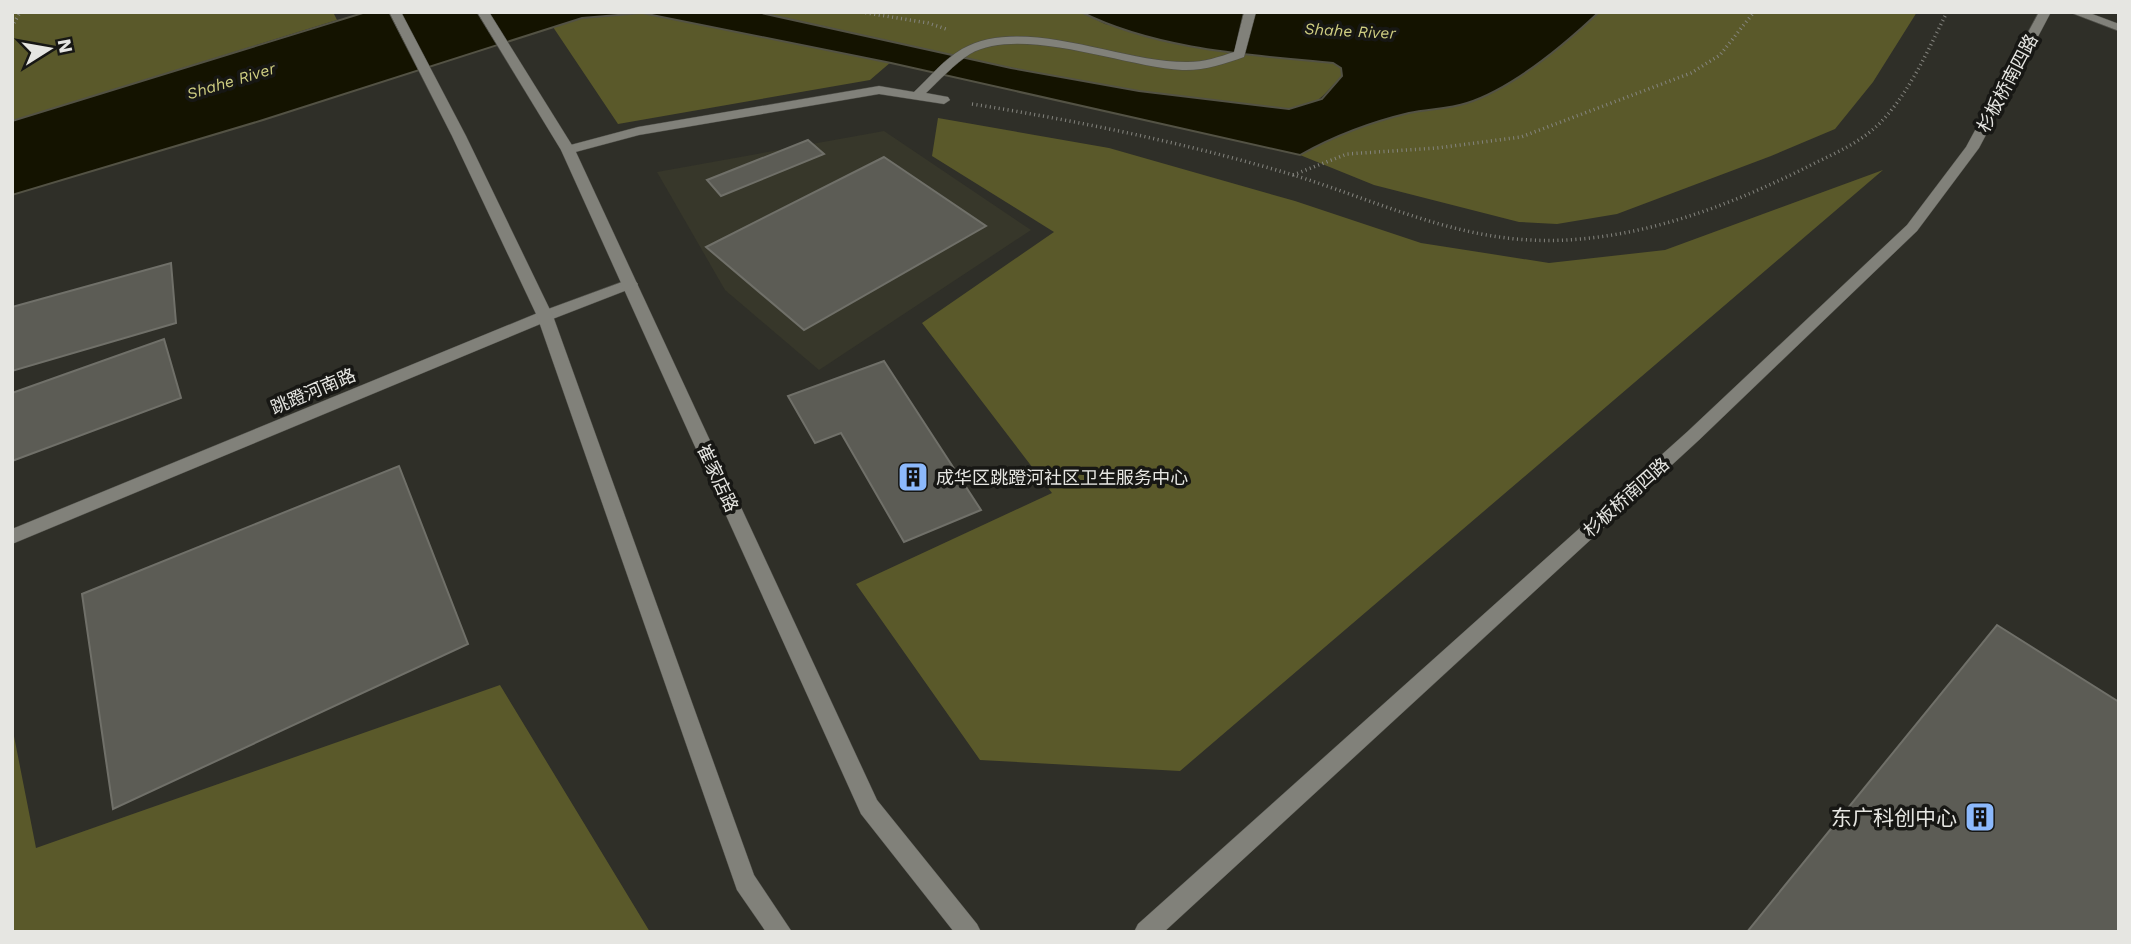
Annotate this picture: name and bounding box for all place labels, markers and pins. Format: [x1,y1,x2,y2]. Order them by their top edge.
building icon: 成华区跳蹬河社区卫生服务中心 [896,460,930,494]
place label: 成华区跳蹬河社区卫生服务中心 [936,467,1188,488]
building icon: 东广科创中心 [1963,800,1997,834]
place label: 东广科创中心 [1831,805,1957,830]

